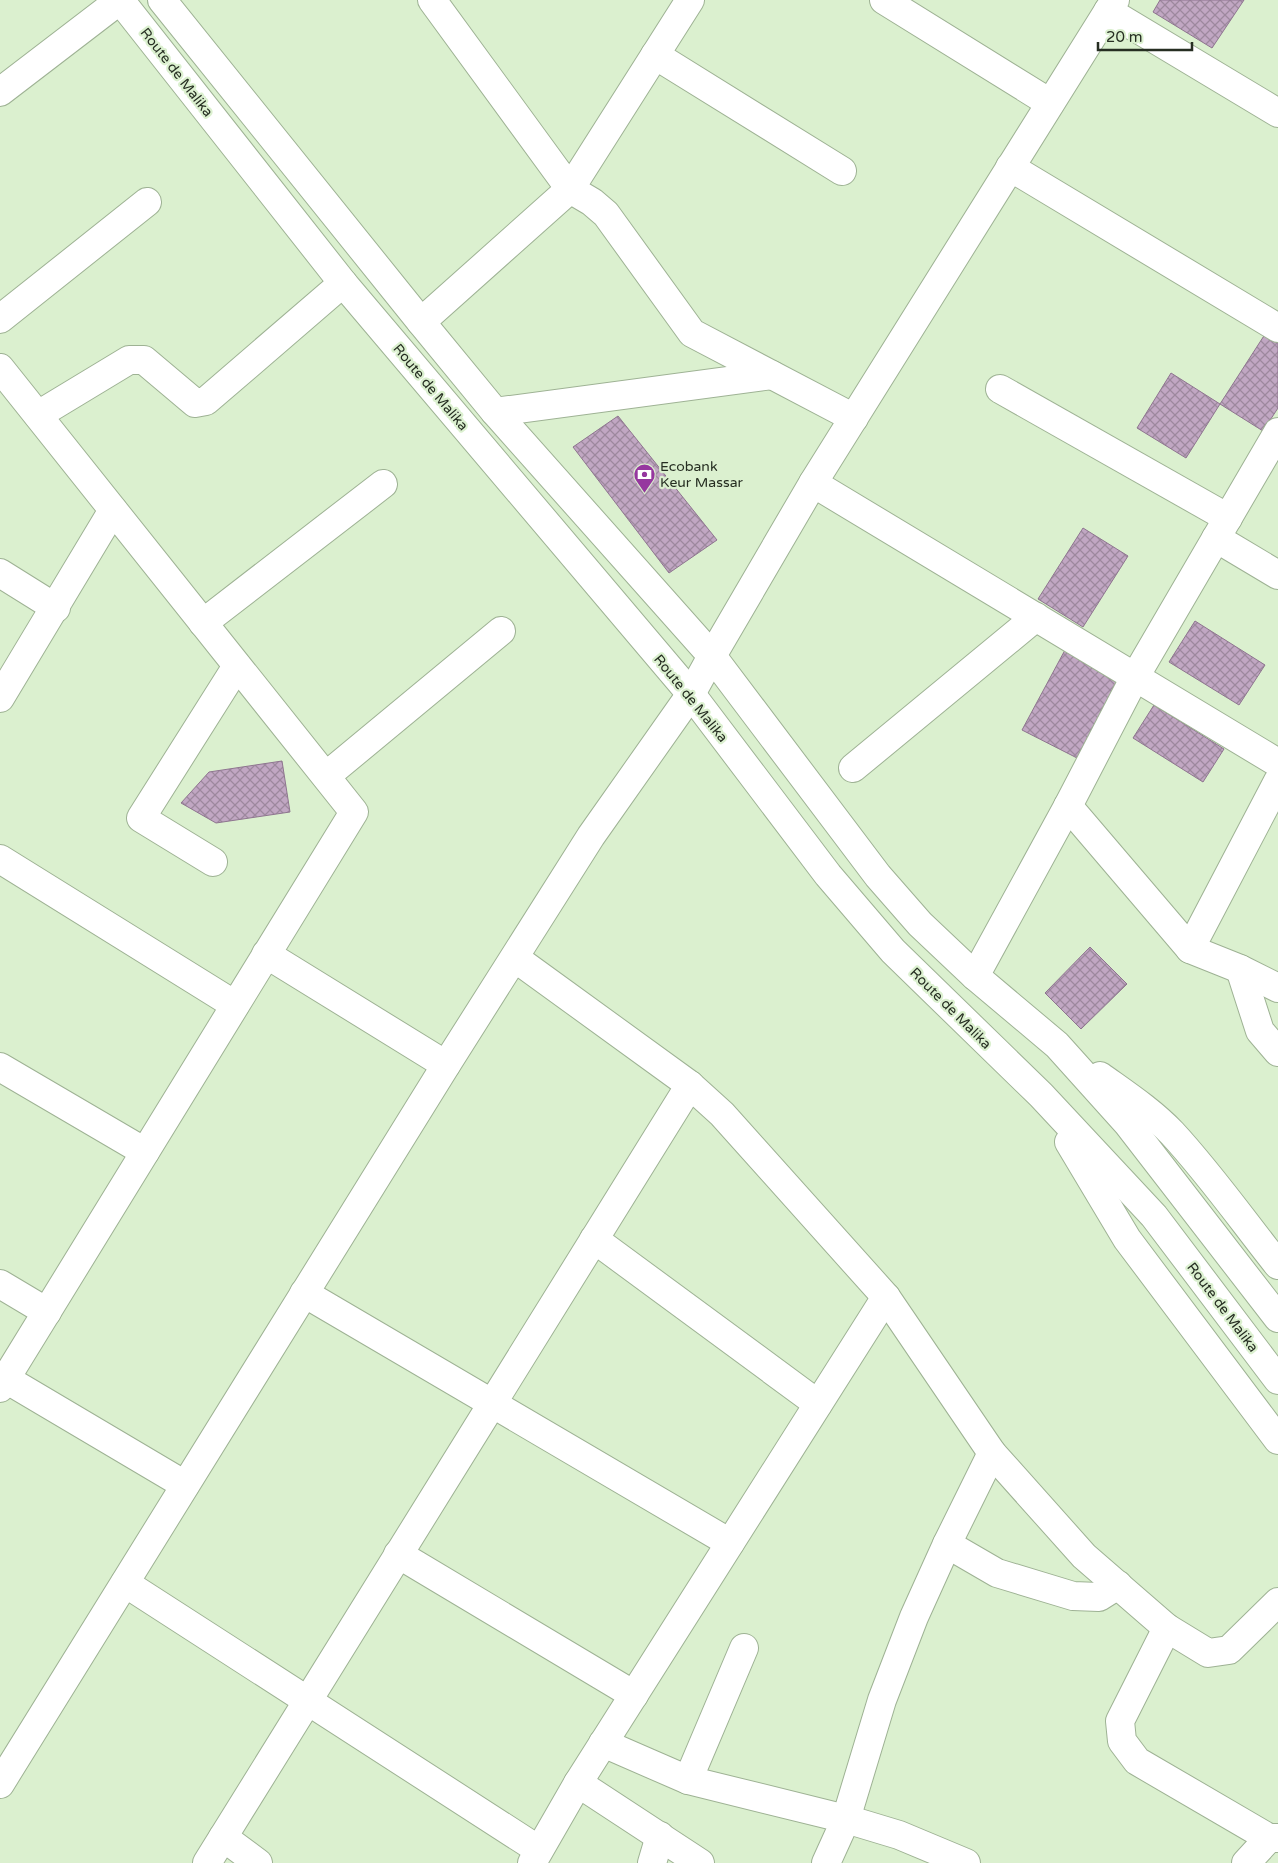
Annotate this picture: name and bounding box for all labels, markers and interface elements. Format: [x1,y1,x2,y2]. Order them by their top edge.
scale bar [1098,20,1192,52]
street label: Route de Malika [137,25,217,120]
text: 20 m [1106,28,1143,46]
street label: Route de Malika [389,341,472,434]
place label: Ecobank Keur Massar [660,458,744,491]
bank icon: Ecobank Keur Massar [632,462,656,493]
street label: Route de Malika [650,651,731,746]
street label: Route de Malika [906,964,995,1053]
street label: Route de Malika [1183,1259,1262,1356]

